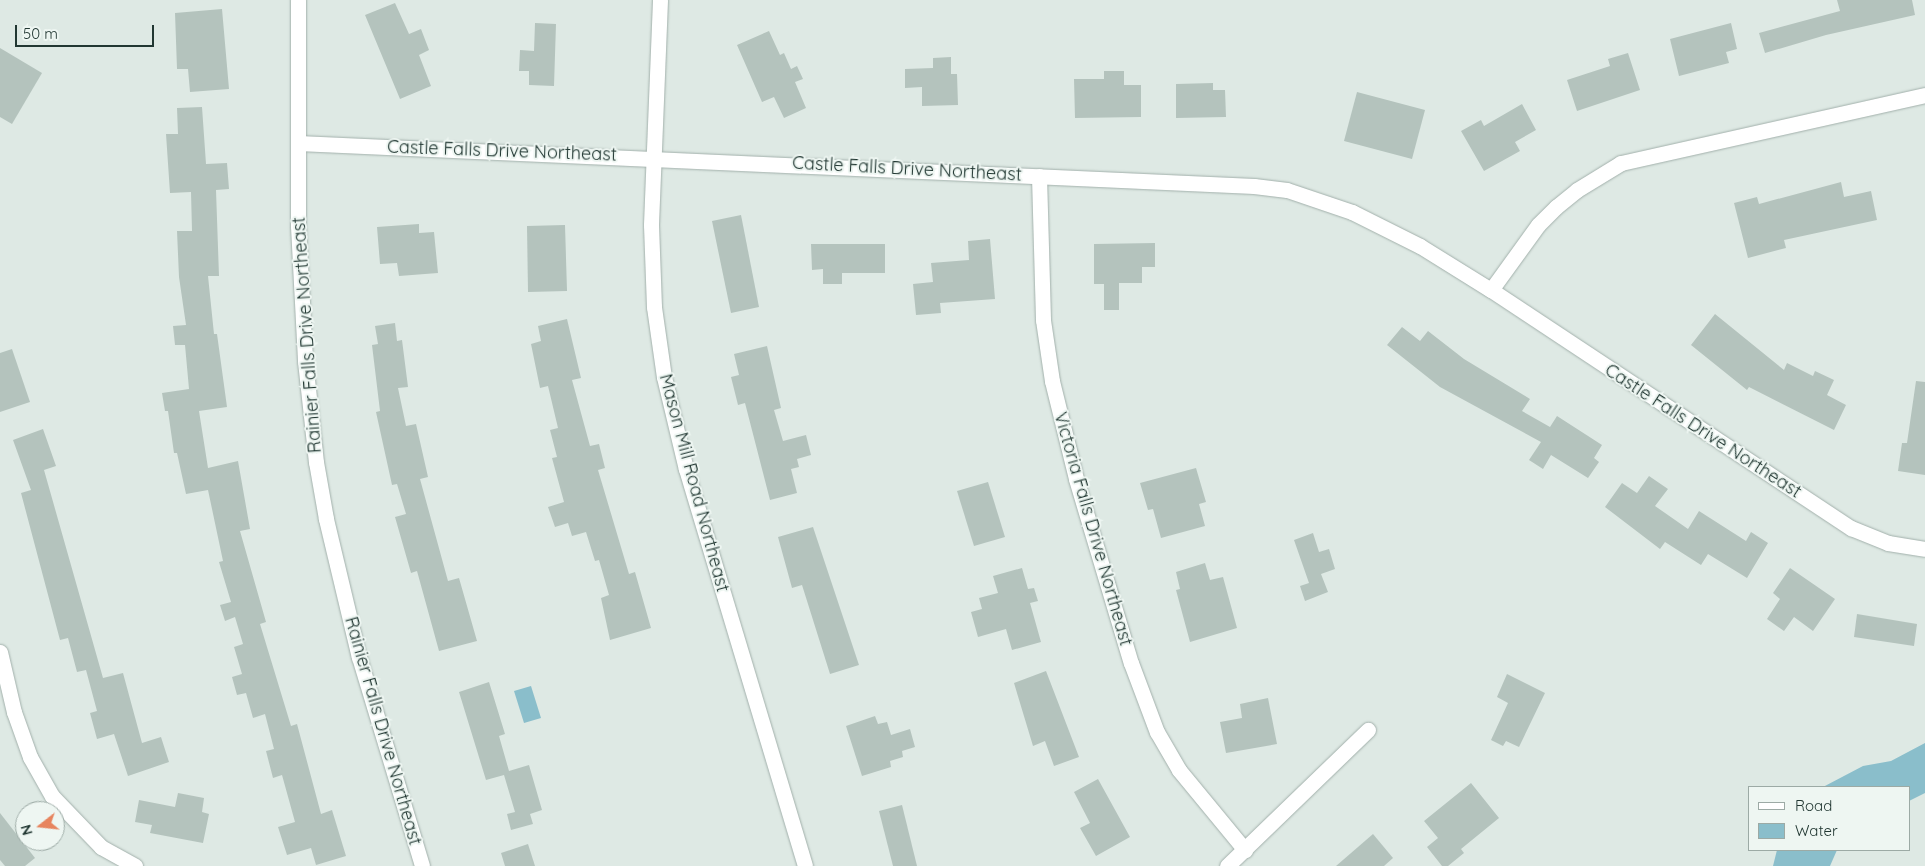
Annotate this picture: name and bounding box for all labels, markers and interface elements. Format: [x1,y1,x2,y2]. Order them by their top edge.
scale bar [18,15,156,47]
text: 50 m [23,24,58,43]
street label: Castle Falls Drive Northeast [387,136,617,166]
street label: Castle Falls Drive Northeast [792,152,1022,186]
street label: Rainier Falls Drive Northeast [288,216,326,454]
street label: Castle Falls Drive Northeast [1601,359,1805,503]
street label: Mason Mill Road Northeast [654,372,734,594]
street label: Victoria Falls Drive Northeast [1049,410,1137,648]
street label: Rainier Falls Drive Northeast [340,614,426,848]
legend [1748,786,1910,851]
text: Road [1795,796,1832,815]
north arrow [15,801,65,851]
text: Water [1795,821,1838,840]
text: N [16,822,37,837]

